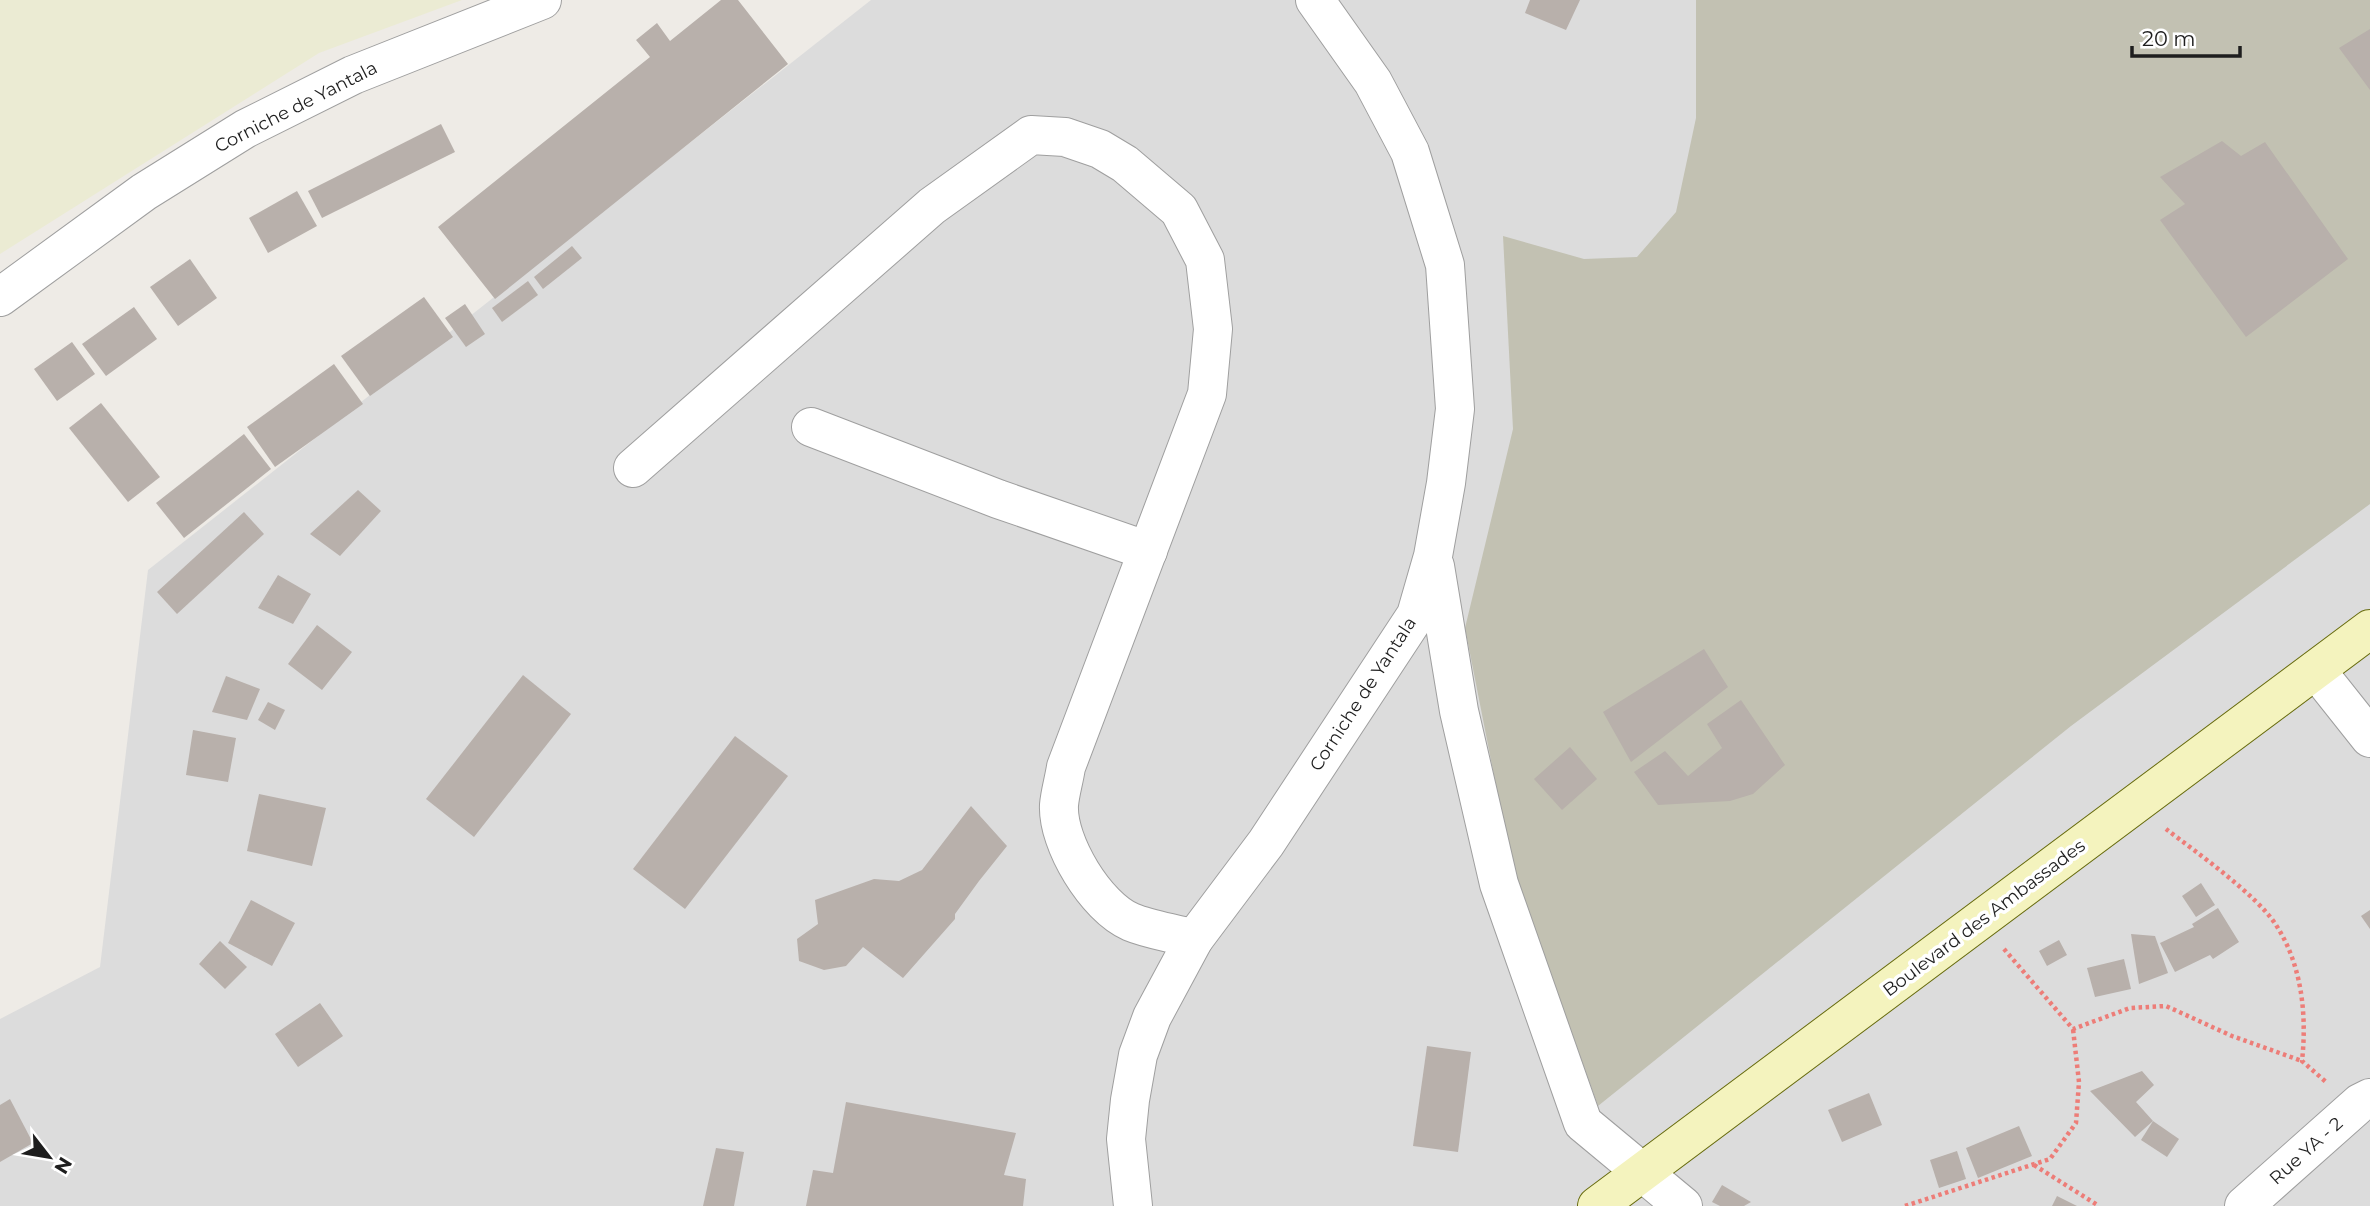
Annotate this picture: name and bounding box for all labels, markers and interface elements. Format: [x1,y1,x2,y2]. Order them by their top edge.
scale bar [2132,14,2240,58]
text: 20 m [2142,26,2196,51]
street label: Corniche de Yantala [211,56,381,158]
street label: Corniche de Yantala [1305,613,1421,775]
street label: Boulevard des Ambassades [1878,835,2090,1001]
street label: Rue YA - 2 [2265,1112,2347,1190]
north arrow [14,1122,84,1192]
text: N [49,1153,77,1178]

